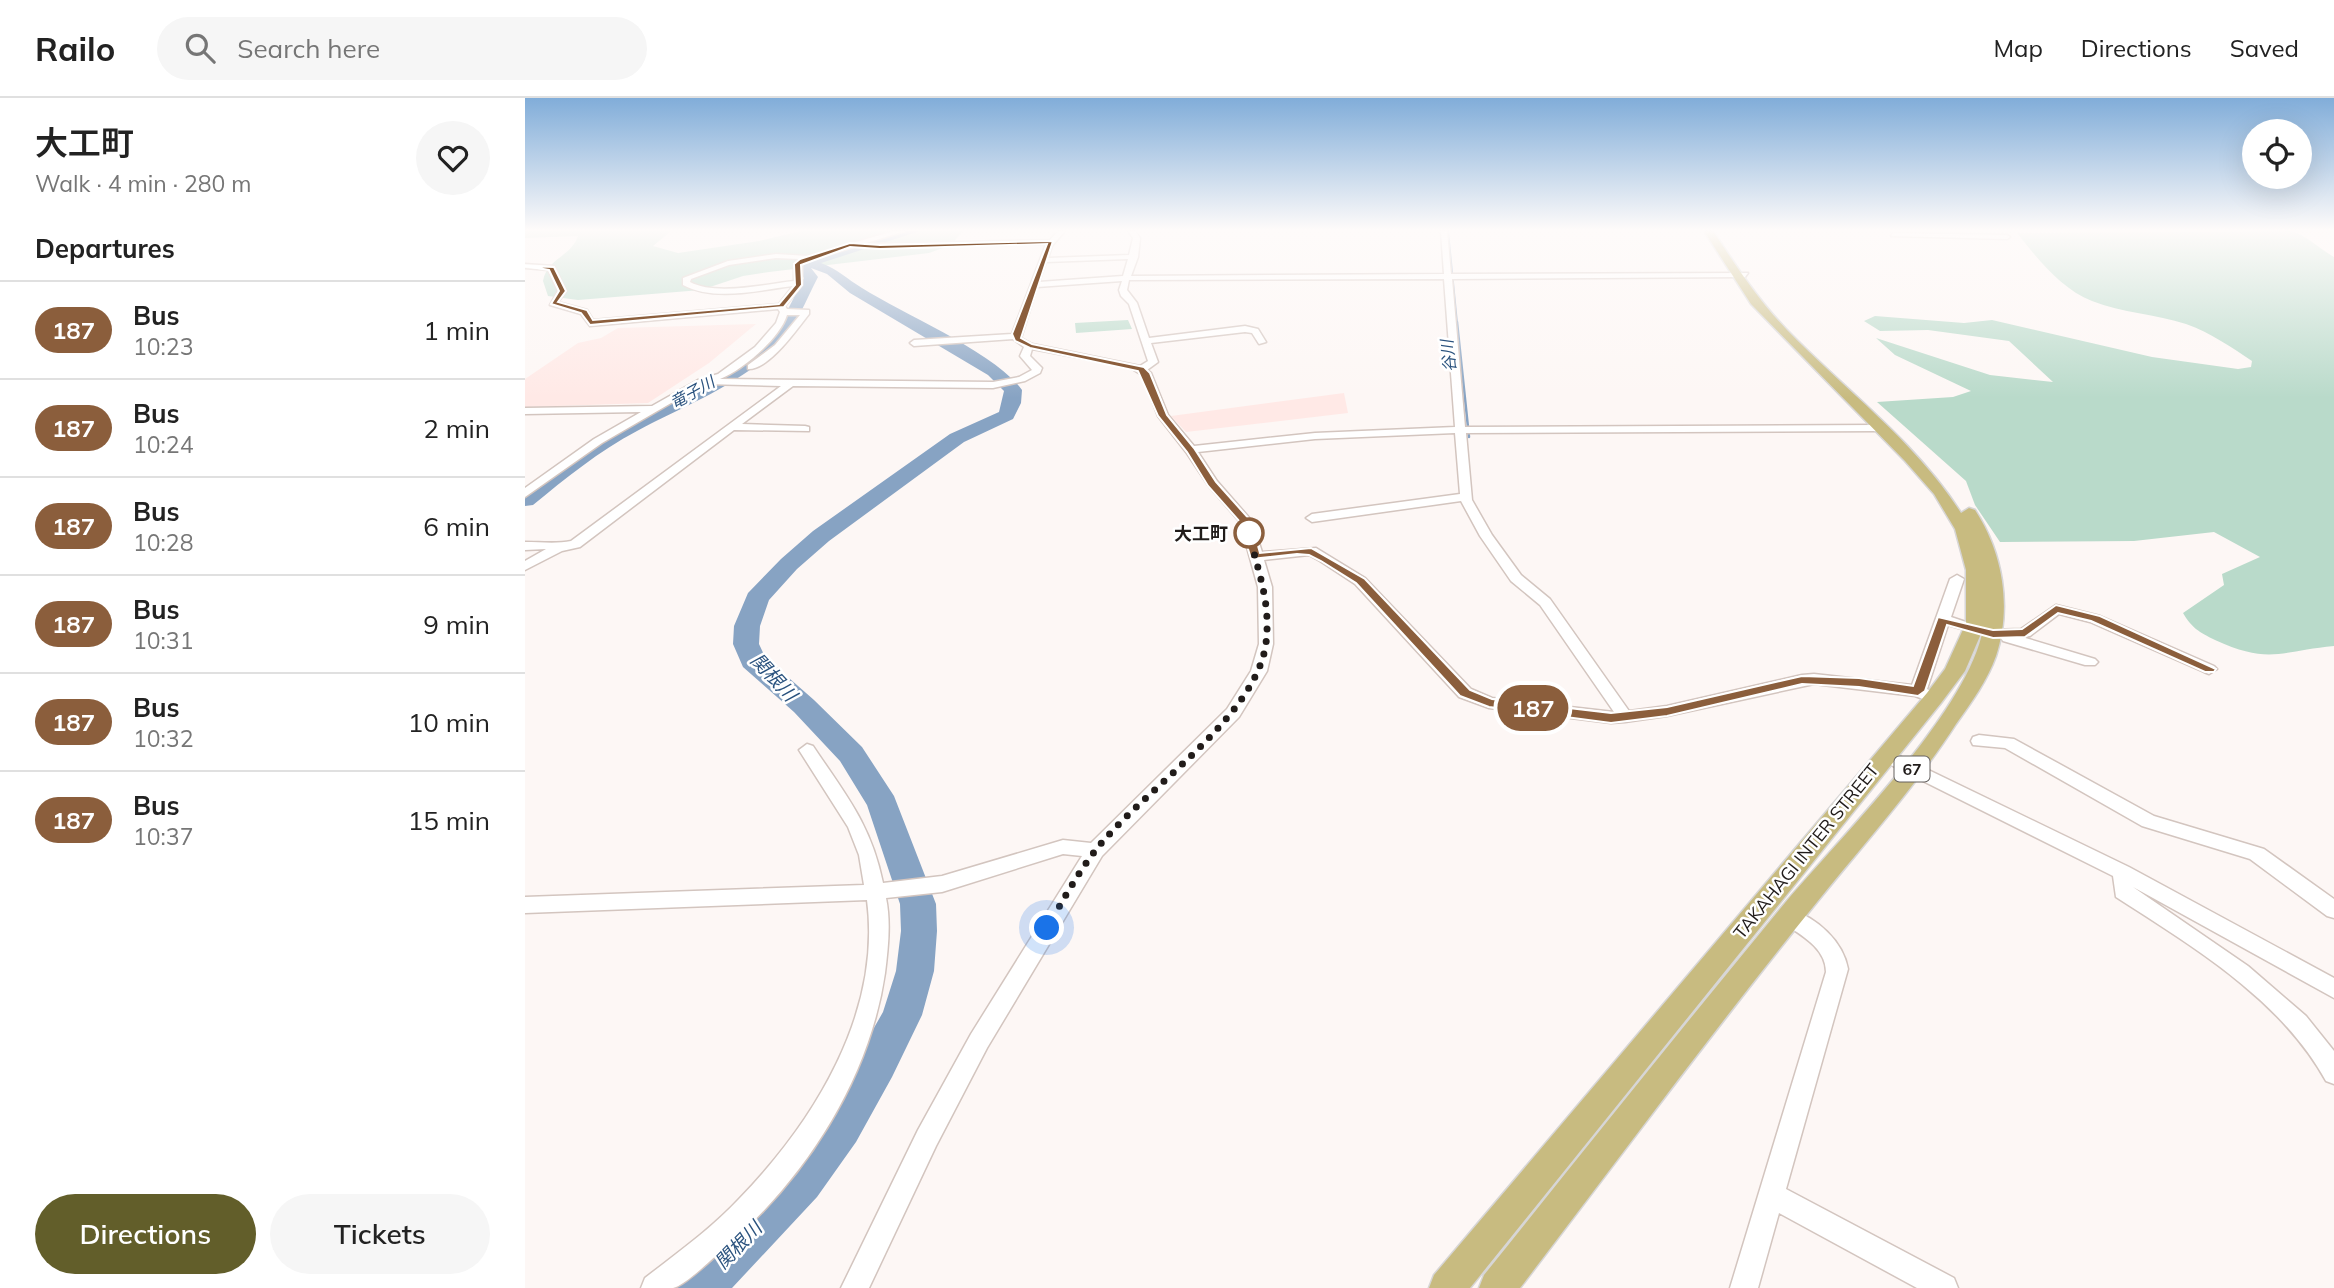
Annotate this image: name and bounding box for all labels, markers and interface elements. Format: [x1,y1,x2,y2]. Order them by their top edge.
search box [157,17,647,80]
text: Railo [35,28,115,69]
icon: search [181,29,219,67]
text: Search here [237,32,380,65]
text: Map [1993,33,2043,63]
text: Directions [2081,33,2192,63]
text: Saved [2230,33,2299,63]
map controls [2242,119,2312,189]
button: locate [2242,119,2312,189]
button: heart [416,121,490,195]
text: 大工町 [35,122,134,163]
text: Walk · 4 min · 280 m [35,169,252,198]
text: Departures [35,232,175,265]
text: Bus [133,299,179,332]
text: 1 min [423,314,490,347]
text: 187 [52,315,95,345]
text: 10:23 [133,332,193,361]
water label: 谷川 [1436,337,1460,373]
water label: 竜子川 [666,371,720,412]
text: Bus [133,397,179,430]
text: 2 min [423,412,490,445]
text: 187 [52,413,95,443]
text: 10:24 [133,430,193,459]
text: Bus [133,495,179,528]
text: 6 min [423,510,490,543]
text: 187 [52,511,95,541]
marker: 大工町 [1234,518,1264,548]
place label: 大工町 [1174,522,1228,545]
text: 10:28 [133,528,193,557]
text: Bus [133,593,179,626]
text: 9 min [423,608,490,641]
text: 187 [52,609,95,639]
text: 10:31 [133,626,193,655]
water label: 関根川 [746,648,804,707]
line badge: 187 [1493,685,1573,731]
text: Bus [133,691,179,724]
text: 187 [1511,693,1555,723]
text: 10 min [408,706,490,739]
text: 187 [52,707,95,737]
text: 10:32 [133,724,193,753]
road number: 67 [1895,756,1929,782]
street label: TAKAHAGI INTER STREET [1728,759,1884,943]
text: Bus [133,789,179,822]
text: 15 min [408,804,490,837]
text: 187 [52,805,95,835]
text: 10:37 [133,822,193,851]
your location [1029,910,1064,945]
button: Directions [35,1194,256,1274]
button: Tickets [270,1194,490,1274]
water label: 関根川 [710,1215,768,1274]

